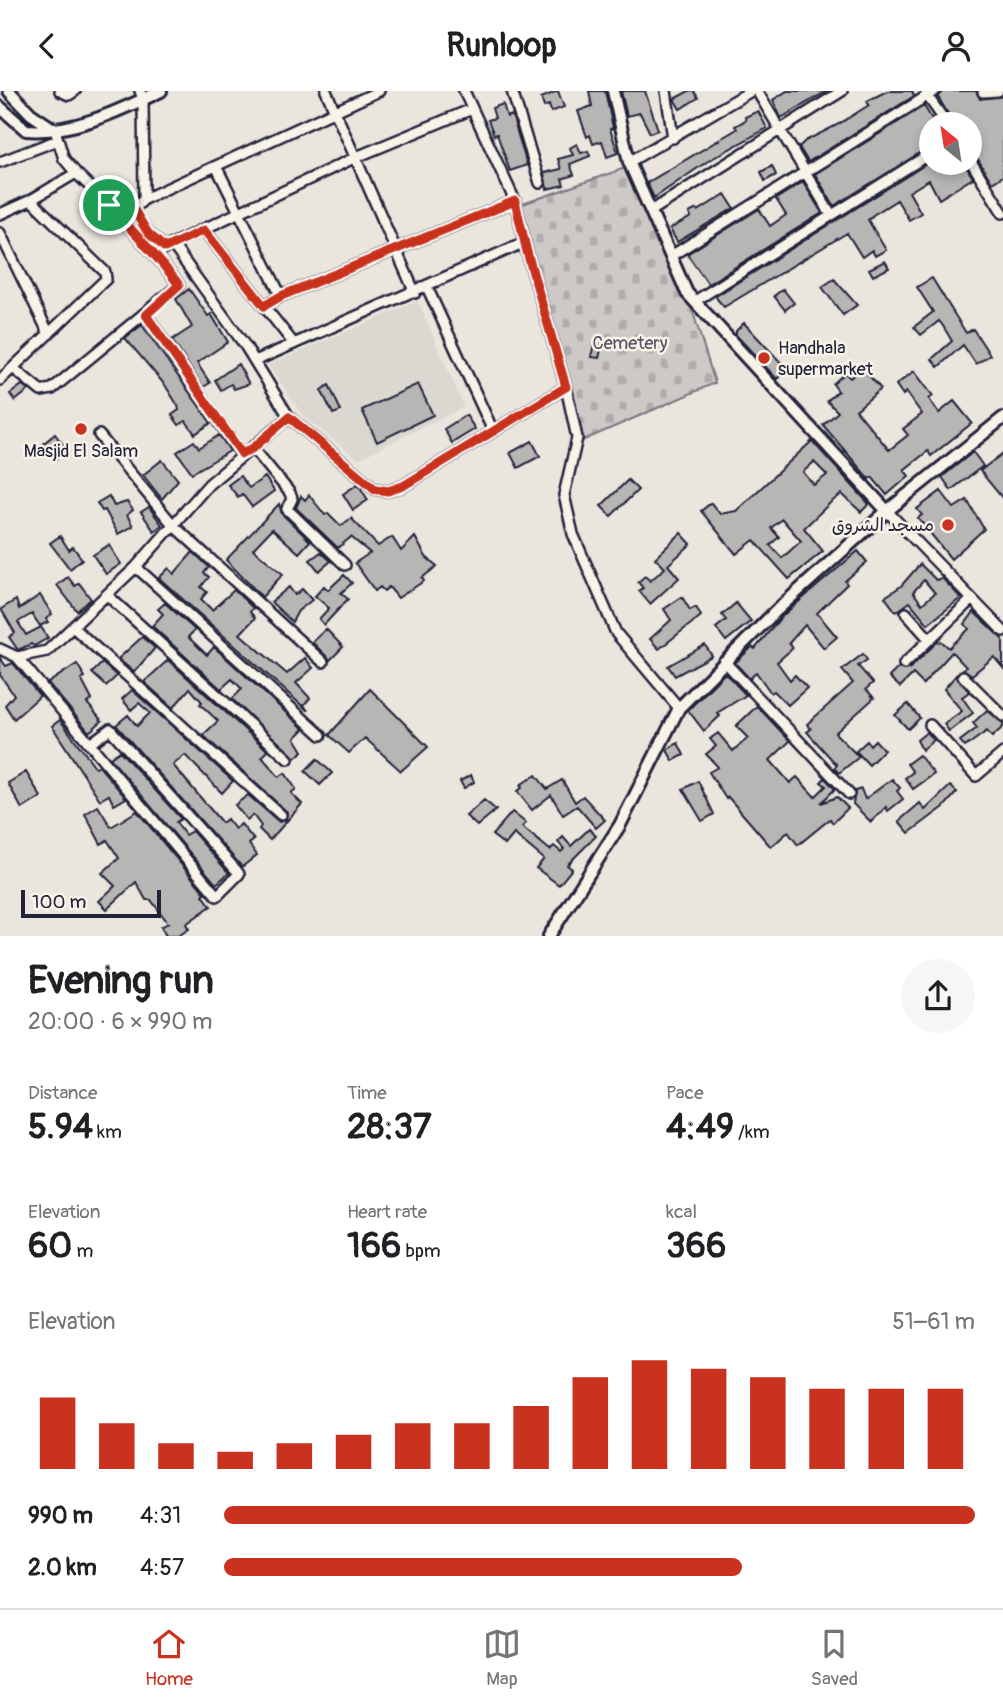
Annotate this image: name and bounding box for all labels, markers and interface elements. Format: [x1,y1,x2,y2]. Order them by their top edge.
text: Runloop [446,26,557,66]
icon: back [28,27,66,65]
icon: person [937,27,975,65]
north arrow [919,112,982,175]
map controls [919,112,982,175]
pin [79,175,139,235]
icon: arrive [90,186,128,224]
park label: Cemetery [593,332,668,355]
place label: Handhala supermarket [778,337,874,381]
marker: Handhala supermarket [756,350,772,366]
marker: Masjid El Salam [73,421,89,437]
place label: Masjid El Salam [24,440,138,463]
place label: مسجد الشروق [832,514,934,537]
marker: مسجد الشروق [940,517,956,533]
scale bar [21,887,161,919]
text: 100 m [32,890,86,914]
text: Evening run [28,957,214,1005]
button: share [901,959,975,1033]
text: 20:00 · 6 × 990 m [28,1007,212,1036]
text: Distance [28,1081,97,1105]
text: Time [347,1081,387,1105]
text: Pace [666,1081,704,1105]
text: 5.94 [28,1105,93,1149]
text: 28:37 [347,1105,432,1149]
text: 4:49 [666,1105,734,1149]
text: km [93,1120,122,1144]
text: /km [734,1120,770,1144]
text: Elevation [28,1200,100,1224]
text: Heart rate [347,1200,427,1224]
text: kcal [666,1200,697,1224]
text: 60 [28,1224,72,1268]
text: 166 [347,1224,401,1268]
text: 366 [666,1224,726,1268]
text: m [72,1239,93,1263]
text: bpm [401,1239,441,1263]
text: Elevation [28,1307,116,1336]
text: 51–61 m [892,1307,975,1336]
text: 990 m [28,1501,93,1530]
text: 4:31 [140,1501,181,1530]
text: 2.0 km [28,1553,97,1582]
text: 4:57 [140,1553,184,1582]
tab: Home [145,1625,193,1691]
tab: Map [483,1625,521,1691]
tab: Saved [811,1625,858,1691]

